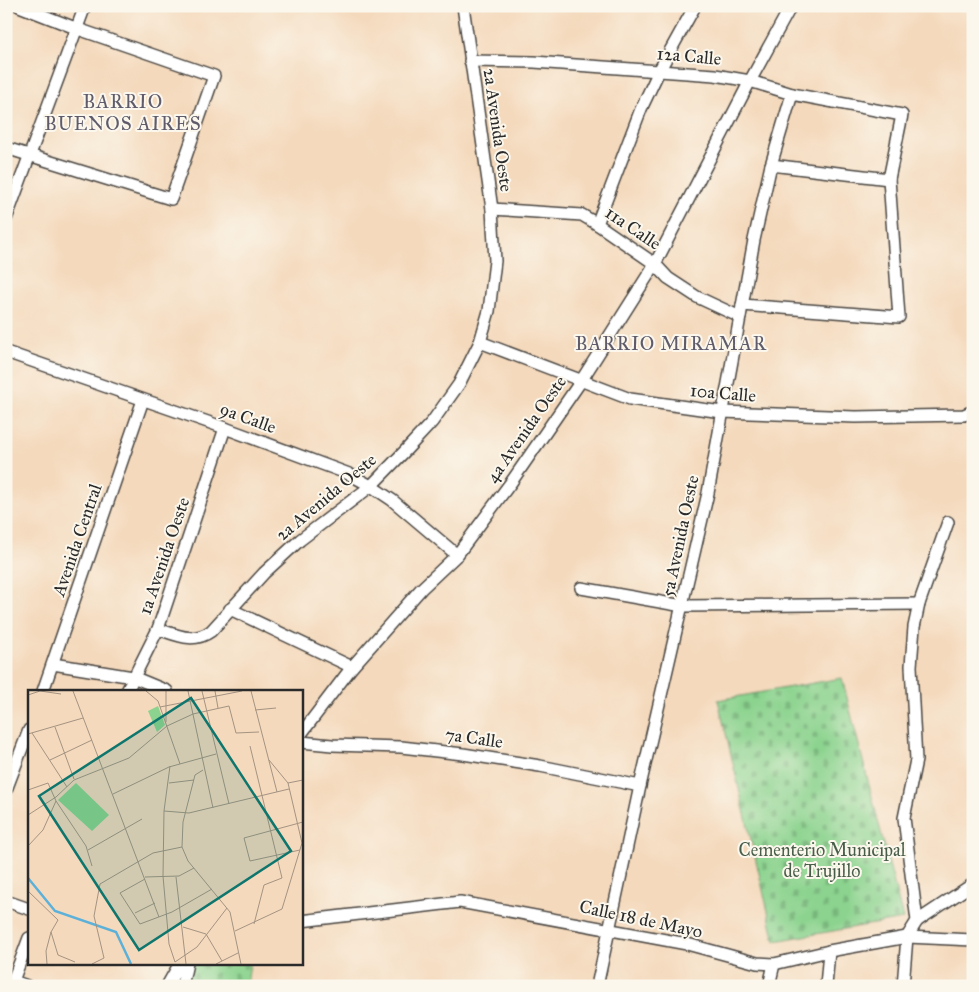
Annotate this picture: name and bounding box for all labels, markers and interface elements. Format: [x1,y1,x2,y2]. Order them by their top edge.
street label: 12a Calle [656,42,722,70]
street label: 2a Avenida Oeste [478,67,518,193]
district label: BARRIO BUENOS AIRES [44,90,202,135]
street label: 11a Calle [601,201,665,255]
district label: BARRIO MIRAMAR [575,332,767,355]
street label: 4a Avenida Oeste [481,371,571,487]
street label: 10a Calle [689,379,757,407]
street label: 9a Calle [217,398,279,438]
street label: 2a Avenida Oeste [271,449,381,545]
street label: 5a Avenida Oeste [656,473,704,599]
street label: Avenida Central [47,481,107,600]
street label: 1a Avenida Oeste [134,494,194,618]
inset map [28,690,302,964]
street label: 7a Calle [444,723,504,753]
park label: Cementerio Municipal de Trujillo [738,839,906,882]
street label: Calle 18 de Mayo [577,895,705,943]

